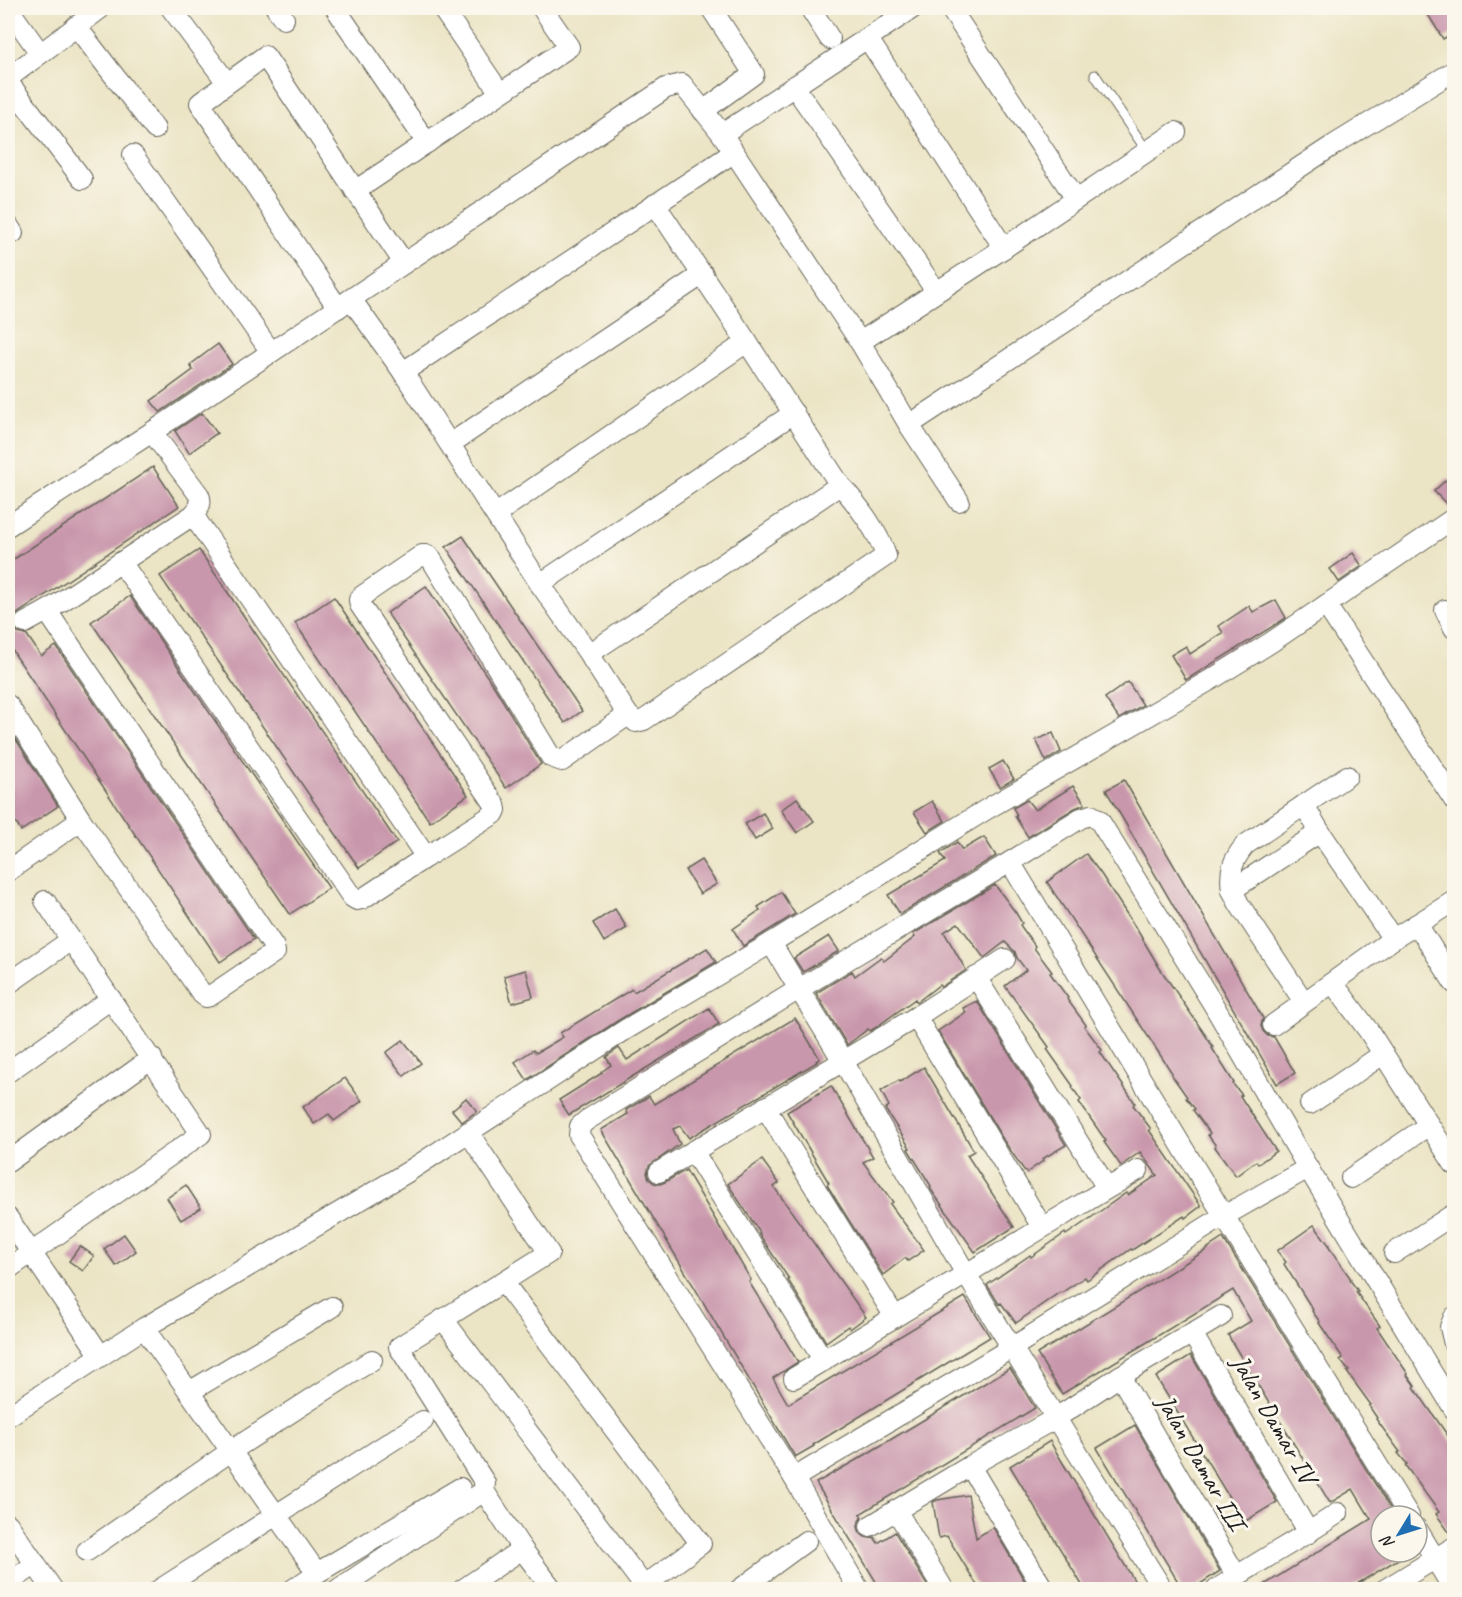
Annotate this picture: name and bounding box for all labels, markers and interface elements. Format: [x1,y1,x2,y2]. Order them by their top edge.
street label: Jalan Damar IV [1223,1347,1327,1494]
street label: Jalan Damar III [1148,1387,1256,1540]
north arrow [1369,1504,1429,1564]
text: N [1375,1530,1399,1553]

